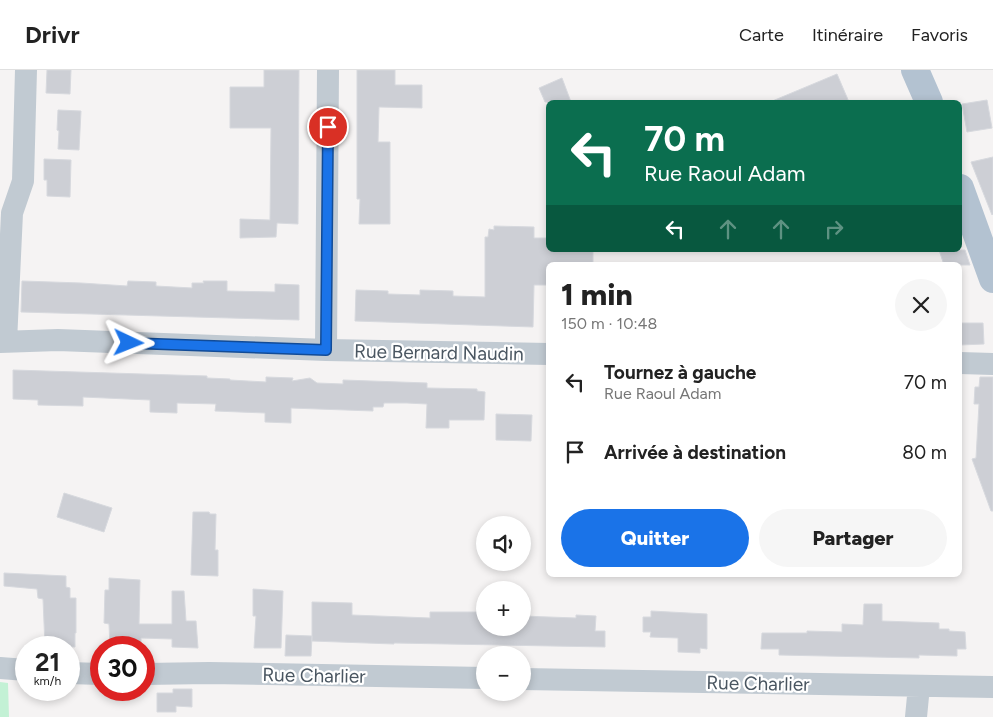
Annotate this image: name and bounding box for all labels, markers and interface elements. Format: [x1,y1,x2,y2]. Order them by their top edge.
text: Drivr [25,20,80,49]
text: Carte [739,24,784,46]
text: Itinéraire [812,24,883,46]
text: Favoris [911,24,968,46]
pin [307,106,349,148]
icon: arrive [314,113,342,141]
text: 70 m [644,118,725,160]
icon: left [561,120,626,185]
text: Rue Raoul Adam [644,160,805,187]
icon: left [661,215,689,243]
icon: ahead [714,215,742,243]
icon: ahead [767,215,795,243]
icon: right [820,215,848,243]
text: 1 min [561,276,633,313]
button: close [895,279,947,331]
text: 150 m · 10:48 [561,314,657,333]
position arrow [102,316,154,368]
street label: Rue Bernard Naudin [354,340,524,365]
text: Tournez à gauche [604,361,756,384]
icon: left [561,368,589,396]
text: 70 m [904,371,947,394]
text: Rue Raoul Adam [604,384,721,403]
icon: arrive [561,438,589,466]
text: Arrivée à destination [604,441,786,464]
text: 80 m [902,441,947,464]
button: Quitter [561,509,749,567]
button: Partager [759,509,947,567]
map controls [476,516,531,701]
button: sound [476,516,531,571]
button: + [476,581,531,636]
speed limit sign: 30 [90,636,155,701]
button: − [476,646,531,701]
text: 21 [35,647,60,677]
street label: Rue Charlier [262,663,366,688]
street label: Rue Charlier [706,671,810,696]
text: km/h [34,674,61,688]

